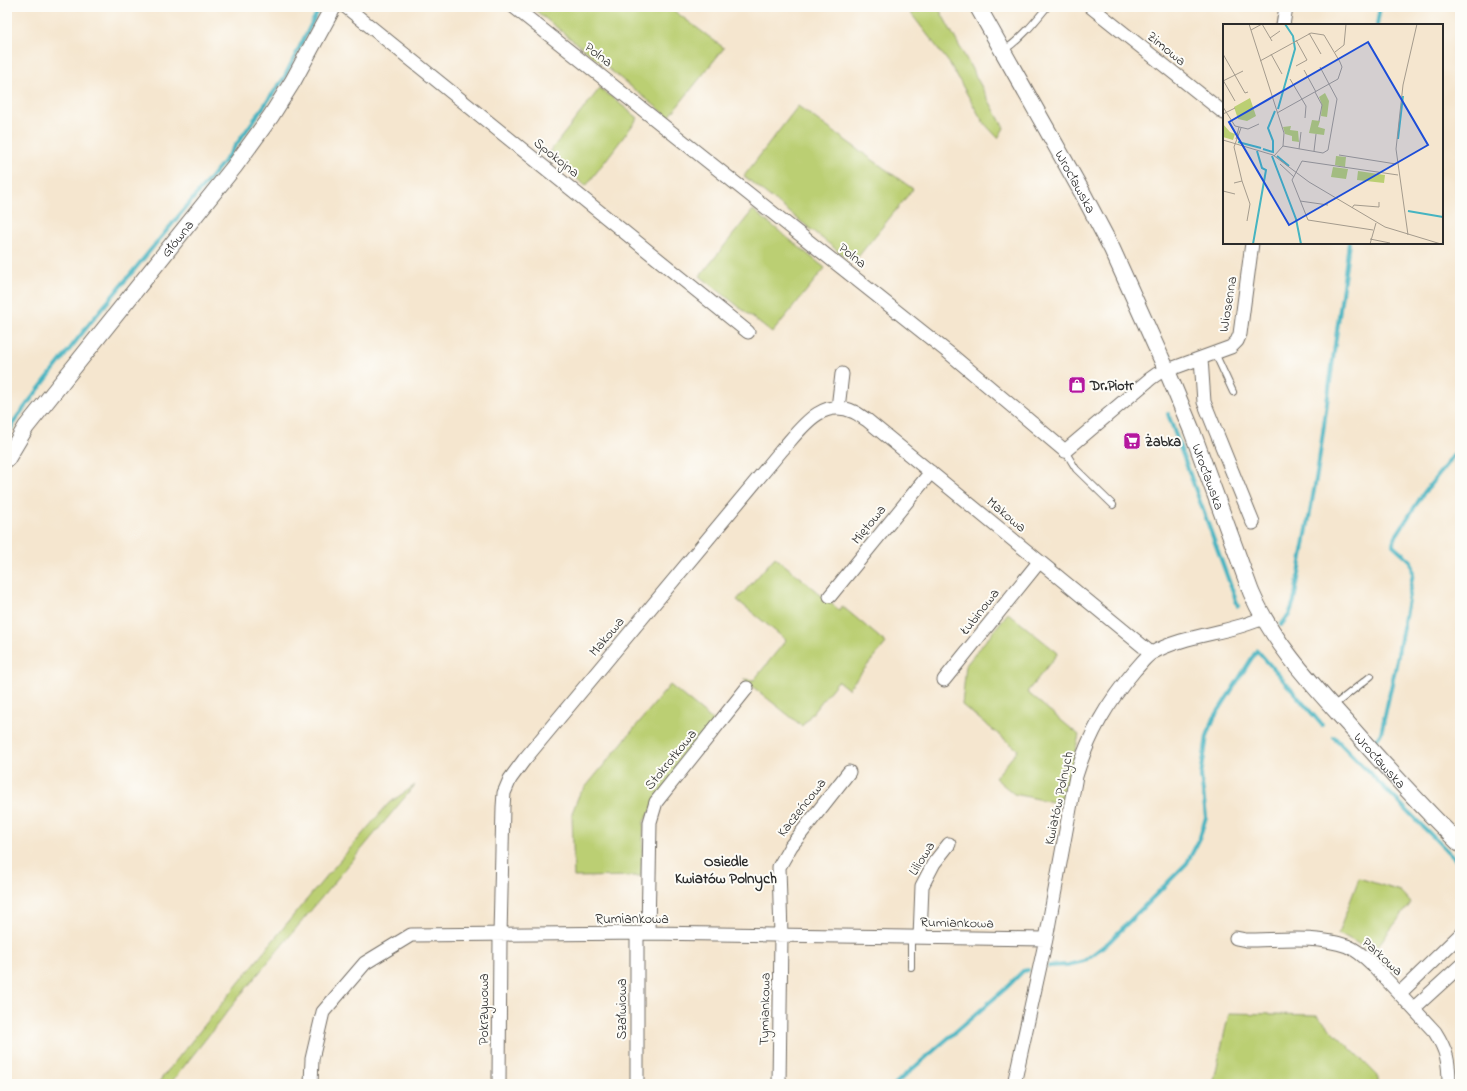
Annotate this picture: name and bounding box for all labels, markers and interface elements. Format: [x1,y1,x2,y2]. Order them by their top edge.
inset map [1223,24,1443,244]
street label: Zimowa [1142,27,1190,72]
street label: Polna [579,37,617,73]
street label: Spokojna [529,133,584,183]
street label: Wrocławska [1049,147,1100,218]
street label: Główna [157,216,200,262]
street label: Polna [833,238,871,274]
street label: Wiosenna [1214,275,1243,334]
shop icon: Dr.Piotr [1067,375,1087,395]
place label: Dr.Piotr [1089,376,1134,397]
supermarket icon: Żabka [1122,431,1142,451]
place label: Żabka [1145,432,1182,453]
street label: Wrocławska [1185,441,1229,513]
street label: Makowa [982,492,1030,538]
street label: Miętowa [847,500,892,549]
street label: Łubinowa [955,584,1005,640]
street label: Makowa [584,613,630,661]
street label: Stokrotkowa [640,725,702,795]
street label: Wrocławska [1348,728,1410,794]
street label: Kwiatów Polnych [1039,750,1081,847]
street label: Kaczeńcowa [772,774,832,842]
street label: Liliowa [904,838,941,880]
district label: Osiedle Kwiatów Polnych [675,851,777,892]
street label: Rumiankowa [595,909,669,930]
street label: Rumiankowa [920,912,994,935]
street label: Parkowa [1357,933,1407,981]
street label: Tymiankowa [754,972,778,1046]
street label: Pokrzywowa [474,973,496,1045]
street label: Szałwiowa [612,978,633,1040]

